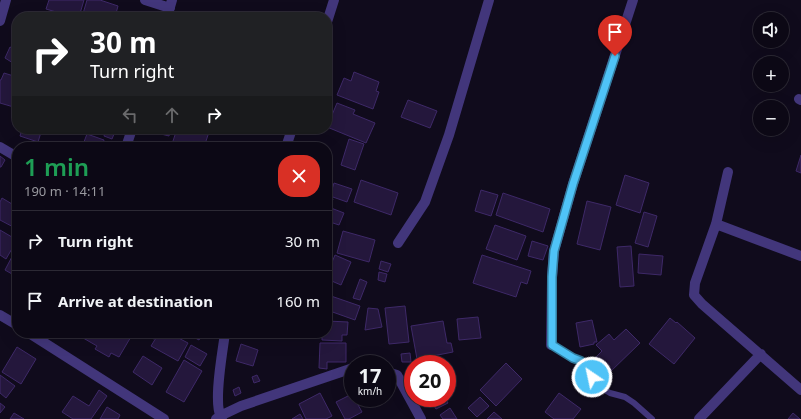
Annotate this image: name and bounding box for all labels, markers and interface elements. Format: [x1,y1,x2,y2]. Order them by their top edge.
map controls [753,12,789,136]
button: sound [753,12,789,48]
pin [598,15,632,56]
icon: arrive [604,21,626,43]
text: 30 m [90,23,157,61]
icon: right [24,28,76,80]
button: + [753,56,789,92]
text: Turn right [90,59,174,83]
button: − [753,100,789,136]
icon: left [119,104,141,126]
icon: ahead [161,104,183,126]
icon: right [203,104,225,126]
text: 1 min [24,150,89,183]
button: close [278,155,320,197]
text: 190 m · 14:11 [24,182,105,200]
icon: right [24,230,46,252]
text: Turn right [58,231,133,251]
text: 30 m [285,231,320,251]
icon: arrive [24,290,46,312]
text: Arrive at destination [58,291,213,311]
text: 160 m [276,291,320,311]
speed limit sign: 20 [404,355,456,407]
position arrow [571,356,613,398]
text: 17 [359,362,381,389]
text: km/h [358,384,382,398]

